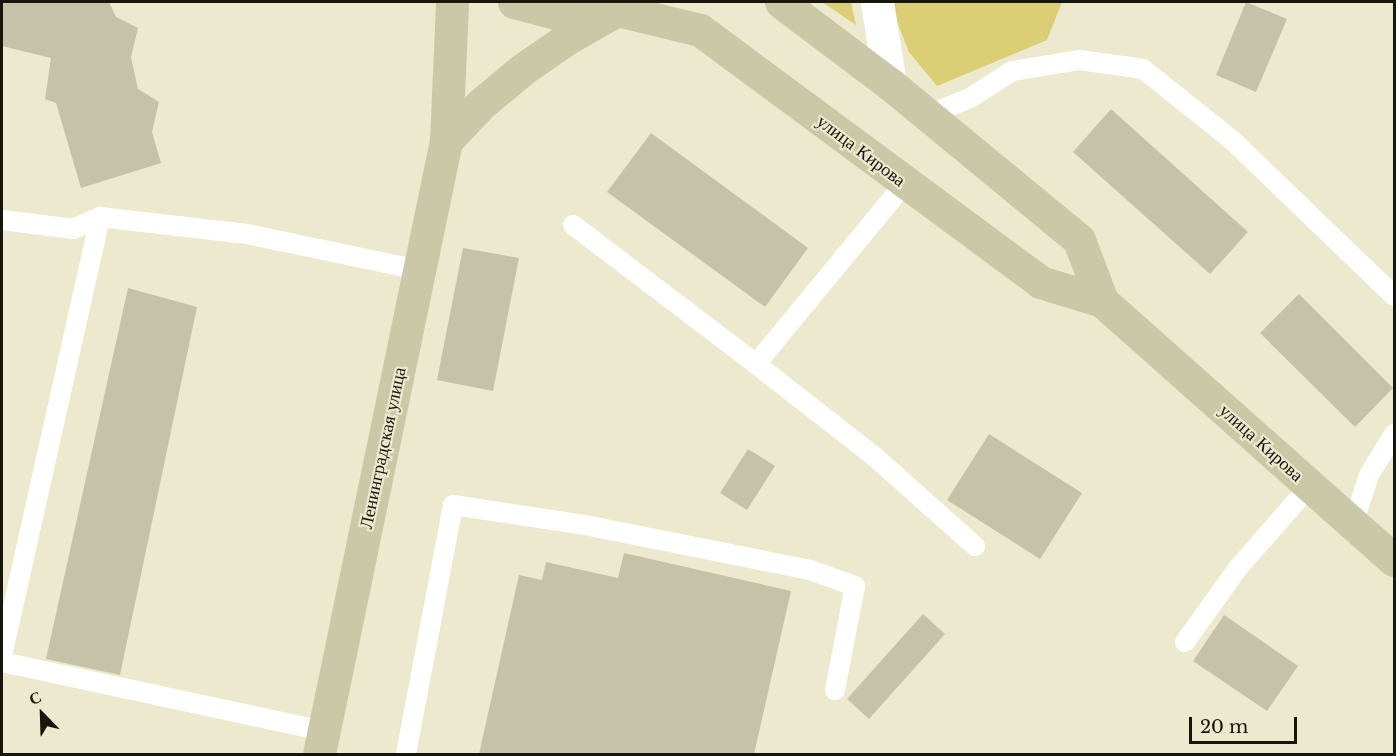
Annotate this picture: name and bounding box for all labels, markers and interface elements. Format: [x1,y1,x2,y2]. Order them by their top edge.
street label: улица Кирова [812,111,910,191]
street label: Ленинградская улица [355,365,411,531]
street label: улица Кирова [1215,400,1307,486]
north arrow [12,684,72,744]
text: С [26,686,44,709]
scale bar [1192,705,1300,743]
text: 20 m [1200,716,1248,738]

